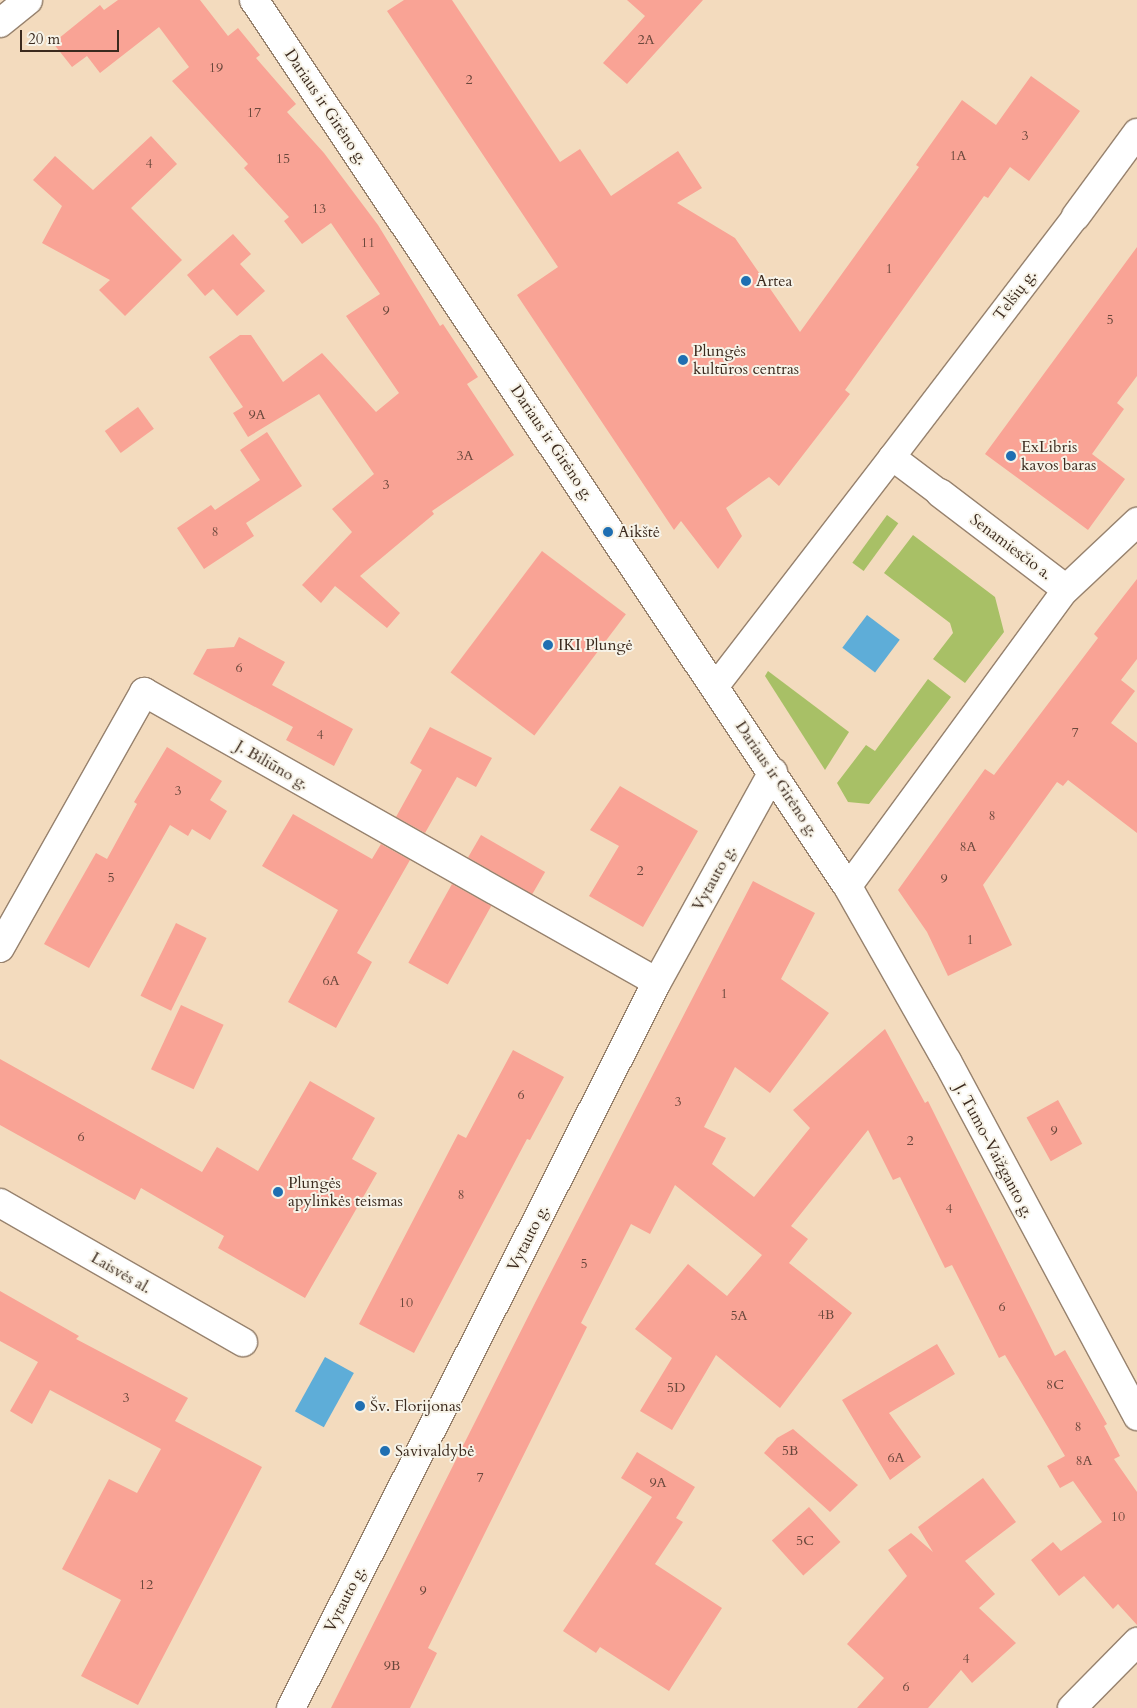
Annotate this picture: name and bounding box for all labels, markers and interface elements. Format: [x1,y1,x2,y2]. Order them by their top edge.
scale bar [22,20,121,52]
text: 20 m [28,29,60,49]
house number: 2A [637,32,655,48]
street label: Dariaus ir Girėno g. [280,45,372,169]
house number: 19 [209,60,223,76]
house number: 2 [465,72,473,88]
house number: 17 [247,105,261,121]
house number: 3 [1021,128,1029,144]
house number: 1A [949,148,967,164]
house number: 15 [276,151,290,167]
house number: 4 [145,156,153,172]
house number: 13 [312,201,326,217]
house number: 11 [361,235,375,251]
house number: 1 [885,261,893,277]
street label: Telšių g. [990,266,1040,324]
place label: Artea [756,271,792,291]
marker: Artea [740,275,752,287]
house number: 9 [382,303,390,319]
house number: 5 [1106,312,1114,328]
place label: Plungės kultūros centras [693,341,799,379]
marker: Plungės kultūros centras [677,354,689,366]
street label: Dariaus ir Girėno g. [506,381,598,505]
house number: 9A [248,407,266,423]
place label: ExLibris kavos baras [1021,437,1096,475]
house number: 3A [456,448,474,464]
marker: ExLibris kavos baras [1005,450,1017,462]
house number: 3 [382,477,390,493]
street label: Senamiesčio a. [966,510,1056,584]
place label: Aikštė [618,522,660,542]
house number: 8 [211,524,219,540]
marker: Aikštė [602,526,614,538]
place label: IKI Plungė [558,635,633,655]
marker: IKI Plungė [542,639,554,651]
house number: 6 [235,660,243,676]
street label: Dariaus ir Girėno g. [731,717,823,841]
house number: 7 [1071,725,1079,741]
house number: 4 [316,727,324,743]
street label: J. Biliūno g. [232,736,312,794]
house number: 3 [174,783,182,799]
house number: 8 [988,808,996,824]
house number: 8A [959,839,977,855]
street label: Vytauto g. [688,842,740,914]
house number: 2 [636,863,644,879]
house number: 5 [107,870,115,886]
house number: 9 [940,871,948,887]
house number: 1 [966,932,974,948]
house number: 6A [322,973,340,989]
house number: 1 [720,986,728,1002]
street label: J. Tumo-Vaižganto g. [950,1080,1038,1222]
house number: 6 [517,1087,525,1103]
house number: 3 [674,1094,682,1110]
house number: 9 [1050,1123,1058,1139]
house number: 6 [77,1129,85,1145]
house number: 2 [906,1133,914,1149]
place label: Plungės apylinkės teismas [288,1173,403,1211]
marker: Plungės apylinkės teismas [272,1186,284,1198]
house number: 8 [457,1187,465,1203]
house number: 4 [945,1201,953,1217]
street label: Vytauto g. [503,1202,553,1274]
street label: Laisvės al. [87,1248,155,1298]
house number: 5 [580,1256,588,1272]
house number: 10 [399,1295,413,1311]
house number: 6 [998,1299,1006,1315]
house number: 4B [818,1307,834,1323]
house number: 5A [730,1308,748,1324]
house number: 8C [1046,1377,1064,1393]
house number: 5D [667,1380,685,1396]
house number: 3 [122,1390,130,1406]
place label: Šv. Florijonas [370,1396,461,1416]
marker: Šv. Florijonas [354,1400,366,1412]
house number: 8 [1074,1419,1082,1435]
place label: Savivaldybė [395,1441,474,1461]
house number: 5B [782,1443,798,1459]
marker: Savivaldybė [379,1445,391,1457]
house number: 6A [887,1450,905,1466]
house number: 8A [1075,1453,1093,1469]
house number: 7 [476,1470,484,1486]
house number: 9A [649,1475,667,1491]
house number: 10 [1111,1509,1125,1525]
house number: 5C [796,1533,814,1549]
street label: Vytauto g. [320,1563,370,1635]
house number: 12 [139,1577,153,1593]
house number: 9 [419,1583,427,1599]
house number: 4 [962,1651,970,1667]
house number: 9B [384,1658,400,1674]
house number: 6 [902,1679,910,1695]

